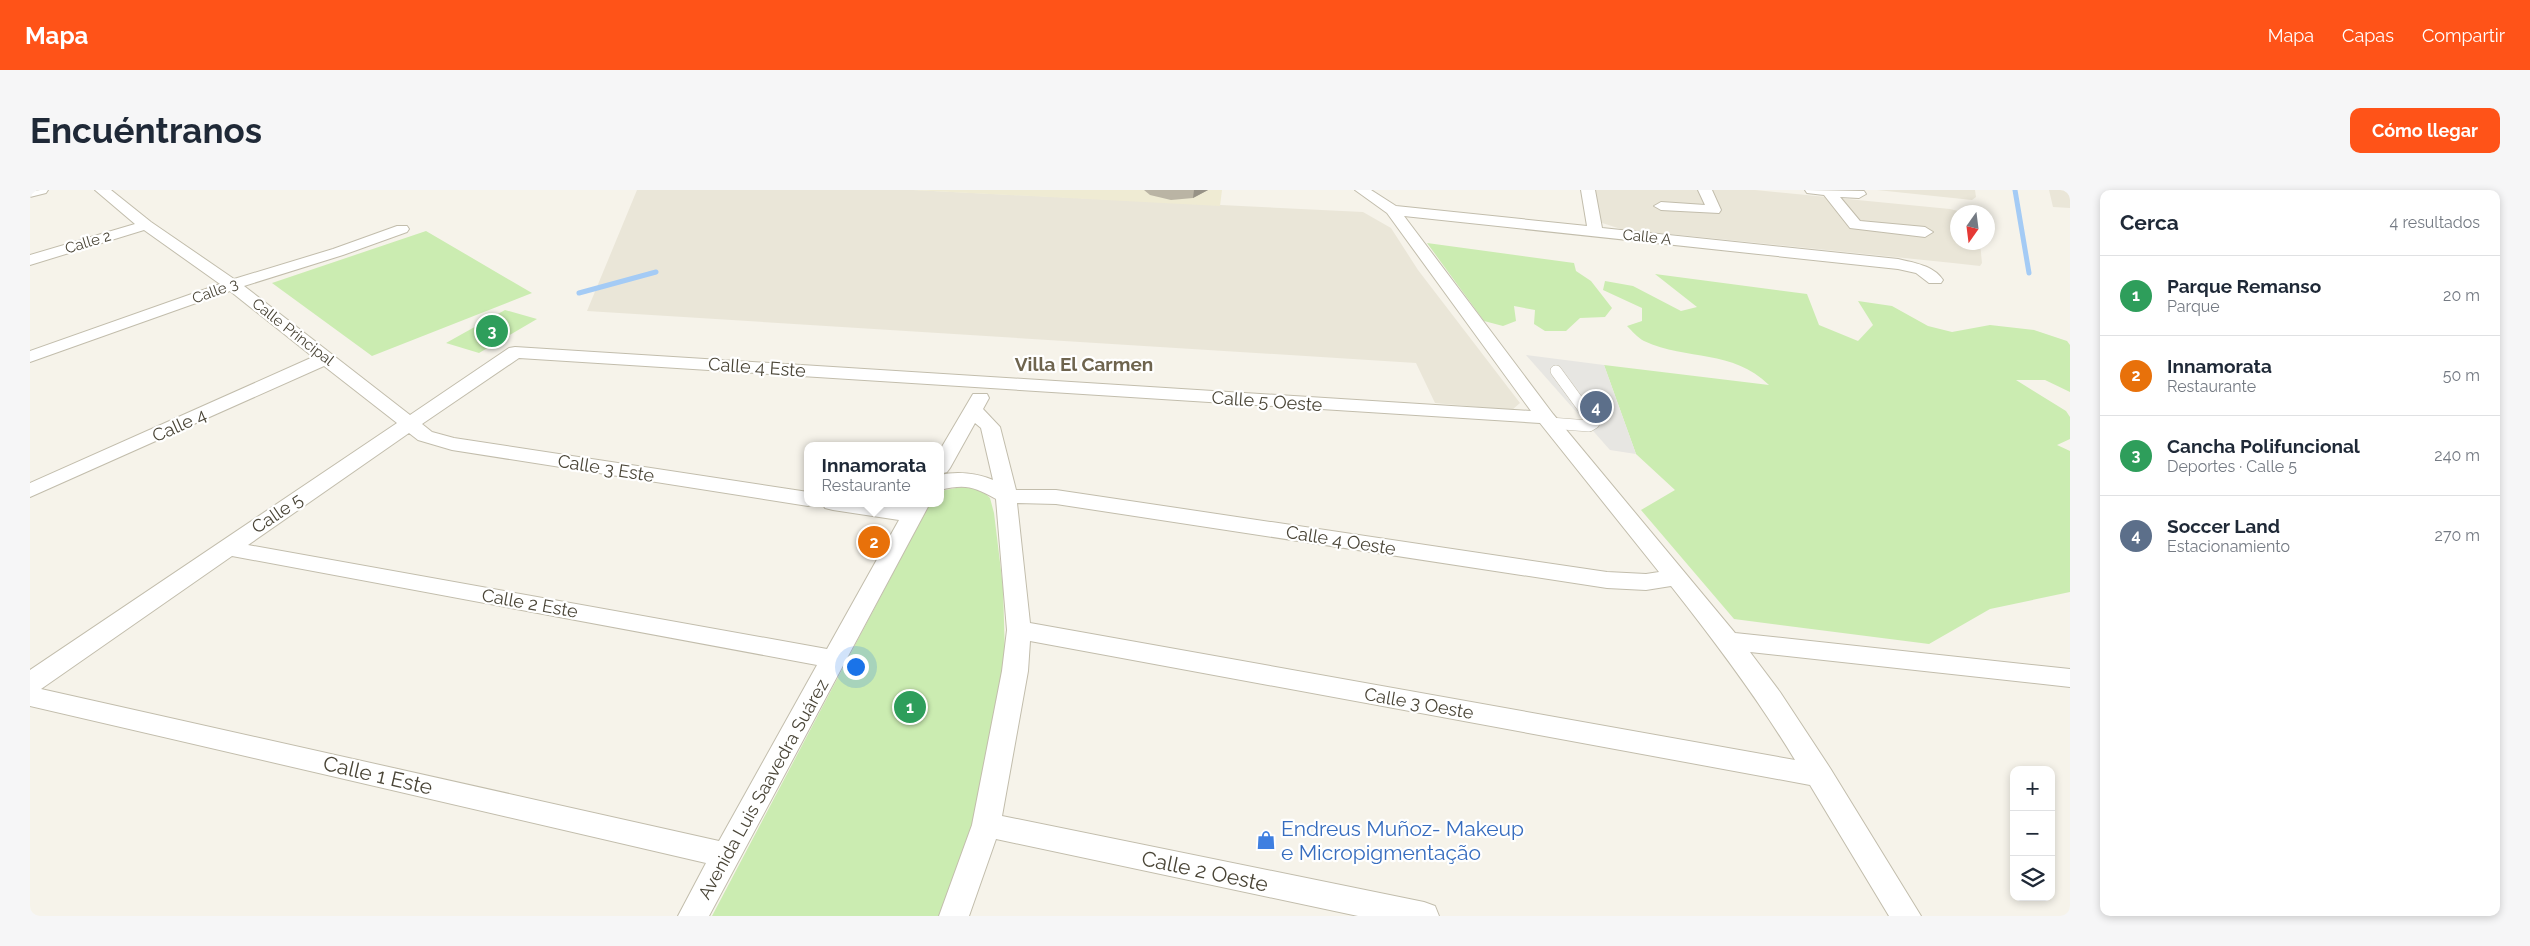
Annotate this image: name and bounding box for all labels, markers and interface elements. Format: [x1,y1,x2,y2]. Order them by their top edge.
text: Mapa [25,21,88,50]
text: Mapa [2268,25,2314,46]
text: Capas [2342,25,2394,46]
text: Compartir [2422,25,2505,46]
button: Cómo llegar [2350,108,2500,153]
text: Encuéntranos [30,110,262,151]
north arrow [1950,205,1995,250]
text: Cerca [2120,210,2179,235]
text: 4 resultados [2390,213,2480,232]
street label: Calle A [1622,225,1672,249]
street label: Calle 2 [63,226,113,257]
street label: Calle 3 [190,274,240,308]
text: Parque Remanso [2167,275,2321,297]
text: 1 [2132,286,2140,305]
text: 20 m [2443,286,2480,305]
street label: Calle Principal [248,294,338,370]
text: Parque [2167,297,2220,316]
pin: 3 [476,312,508,350]
street label: Calle 4 Este [708,353,807,381]
district label: Villa El Carmen [1015,353,1153,375]
text: Innamorata [2167,355,2272,377]
text: 2 [2131,366,2141,385]
text: 50 m [2443,366,2480,385]
text: Restaurante [2167,377,2256,396]
street label: Calle 5 Oeste [1211,387,1323,415]
pin: 4 [1580,388,1612,426]
street label: Calle 4 [149,404,209,446]
text: Cancha Polifuncional [2167,435,2360,457]
popup [804,442,944,507]
text: 3 [2132,446,2140,465]
text: 240 m [2434,446,2480,465]
street label: Calle 3 Este [556,450,656,486]
text: Innamorata [822,454,926,476]
text: Deportes · Calle 5 [2167,457,2297,476]
text: Restaurante [822,476,911,495]
street label: Calle 5 [248,488,307,538]
text: Soccer Land [2167,515,2280,537]
street label: Calle 4 Oeste [1285,521,1398,559]
pin: 2 [858,523,890,561]
text: 4 [2131,526,2141,545]
text: 270 m [2435,526,2480,545]
text: Estacionamiento [2167,537,2290,556]
street label: Calle 2 Este [480,584,580,622]
your location [843,654,869,680]
street label: Avenida Luis Saavedra Suárez [694,675,832,903]
street label: Calle 3 Oeste [1363,683,1476,723]
pin: 1 [894,688,926,726]
street label: Calle 1 Este [321,750,435,800]
map controls [2010,766,2055,901]
button: + [2010,766,2055,811]
button: − [2010,811,2055,856]
place label: Endreus Muñoz- Makeup e Micropigmentação [1281,816,1524,865]
shop icon: Endreus Muñoz- Makeup e Micropigmentação [1255,829,1277,851]
street label: Calle 2 Oeste [1139,845,1271,897]
button: layers [2010,856,2055,901]

